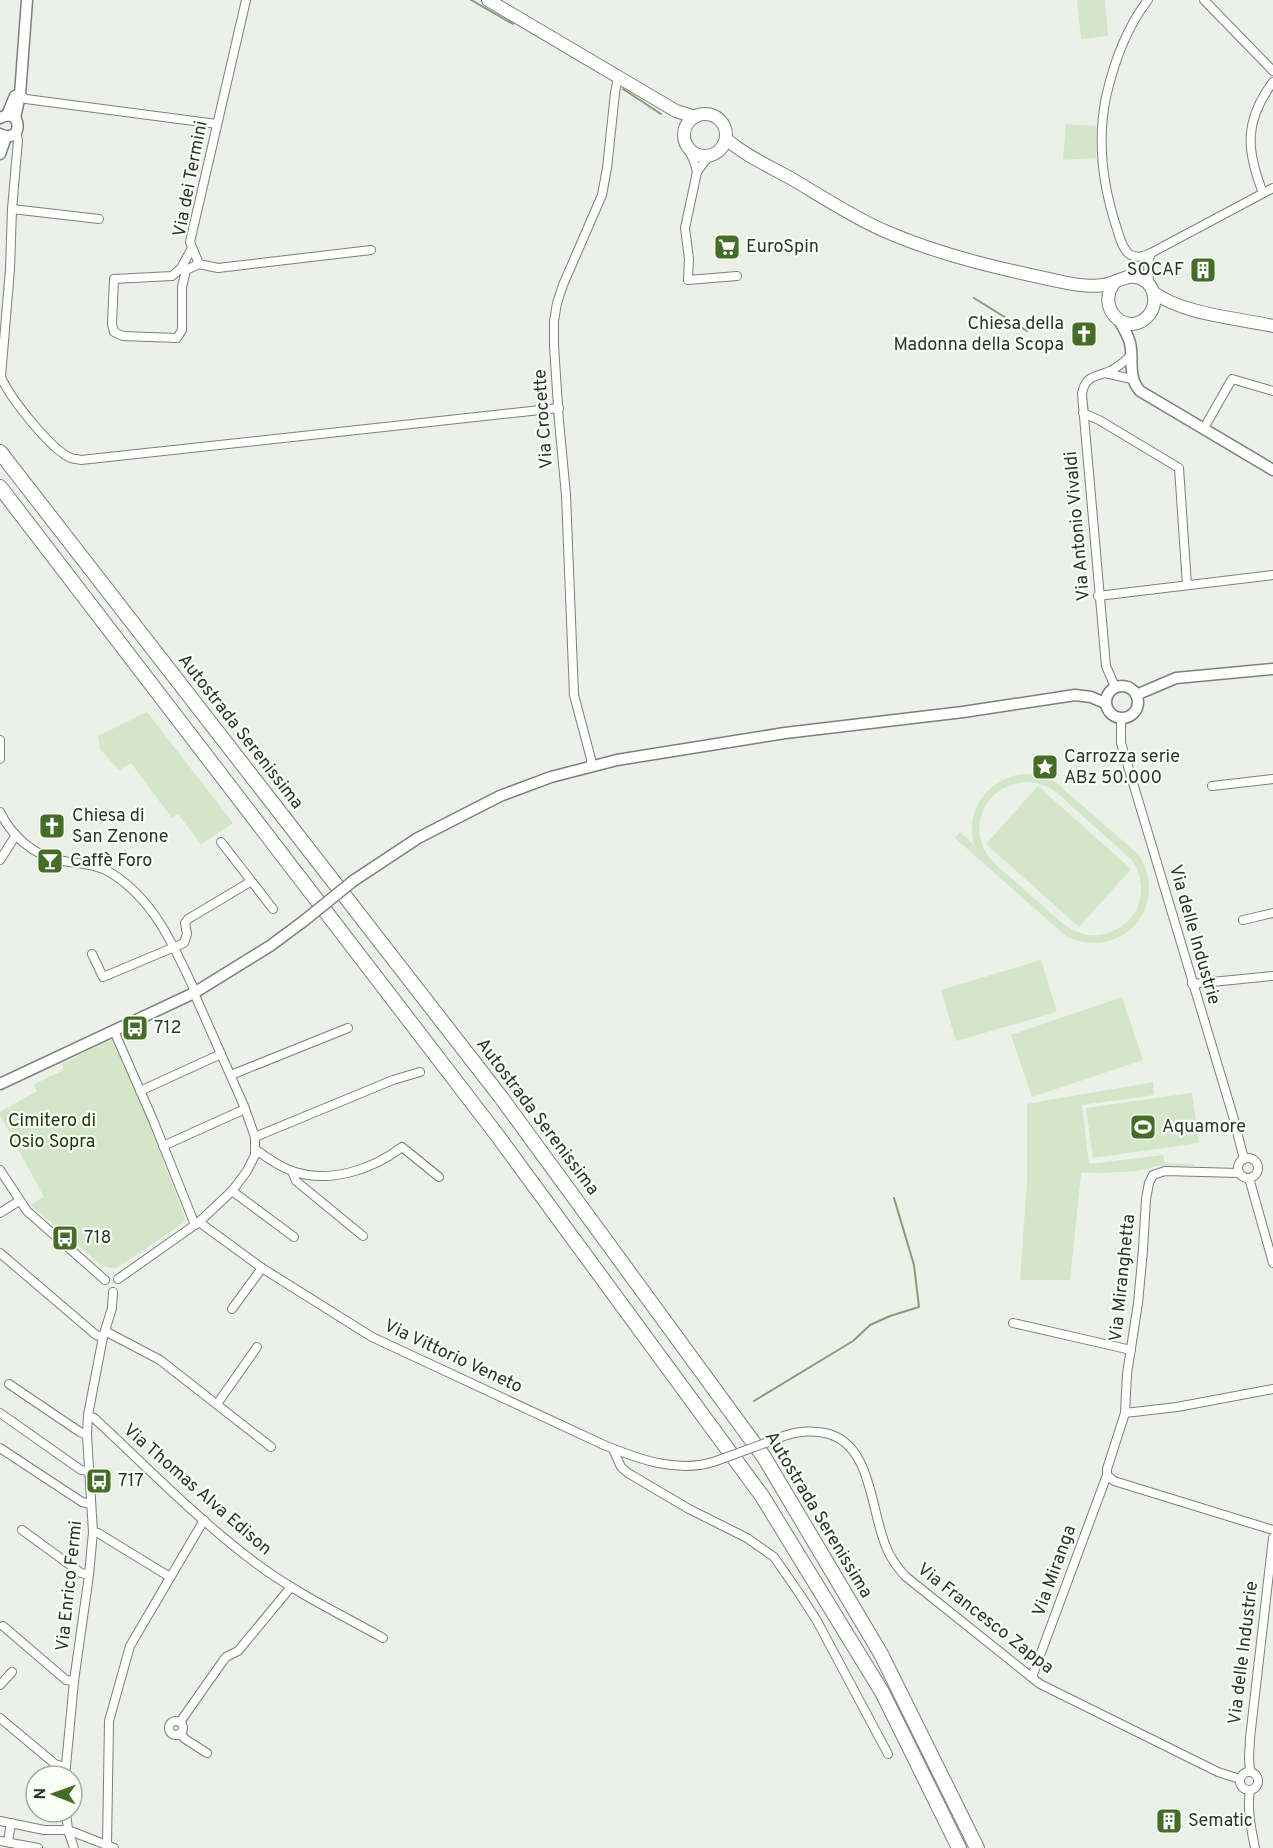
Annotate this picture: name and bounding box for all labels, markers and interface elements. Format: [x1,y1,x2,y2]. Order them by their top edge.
street label: Via dei Termini [168,119,214,239]
supermarket icon: EuroSpin [712,232,742,262]
place label: EuroSpin [746,236,819,259]
building icon: SOCAF [1188,255,1218,285]
place label: SOCAF [1127,259,1184,282]
place label: Chiesa della Madonna della Scopa [894,313,1064,357]
church icon: Chiesa della Madonna della Scopa [1069,319,1099,349]
street label: Via Crocette [529,368,559,470]
street label: Via Antonio Vivaldi [1060,450,1096,602]
street label: Autostrada Serenissima [172,650,308,814]
place label: Carrozza serie ABz 50.000 [1064,746,1180,790]
place icon: Carrozza serie ABz 50.000 [1030,752,1060,782]
place label: Chiesa di San Zenone [72,805,169,849]
church icon: Chiesa di San Zenone [37,811,67,841]
bar icon: Caffè Foro [35,846,65,876]
place label: Caffè Foro [70,850,152,873]
street label: Via delle Industrie [1163,862,1225,1008]
bus stop icon: 712 [120,1013,150,1043]
place label: 712 [154,1017,181,1040]
street label: Autostrada Serenissima [470,1034,604,1200]
park label: Cimitero di Osio Sopra [8,1110,96,1154]
sports icon: Aquamore [1128,1112,1158,1142]
place label: Aquamore [1162,1116,1246,1139]
street label: Via Miranghetta [1105,1213,1141,1343]
bus stop icon: 718 [50,1223,80,1253]
place label: 718 [84,1227,111,1250]
street label: Via Vittorio Veneto [380,1315,526,1399]
street label: Via Thomas Alva Edison [118,1419,276,1561]
street label: Autostrada Serenissima [759,1427,877,1603]
bus stop icon: 717 [84,1466,114,1496]
place label: 717 [118,1470,144,1493]
street label: Via Enrico Fermi [52,1520,88,1652]
street label: Via Miranga [1028,1522,1082,1620]
street label: Via Francesco Zappa [912,1558,1058,1680]
street label: Via delle Industrie [1224,1580,1264,1726]
north arrow [24,1764,84,1824]
text: N [31,1788,51,1800]
building icon: Sematic [1154,1806,1184,1836]
place label: Sematic [1188,1810,1253,1833]

